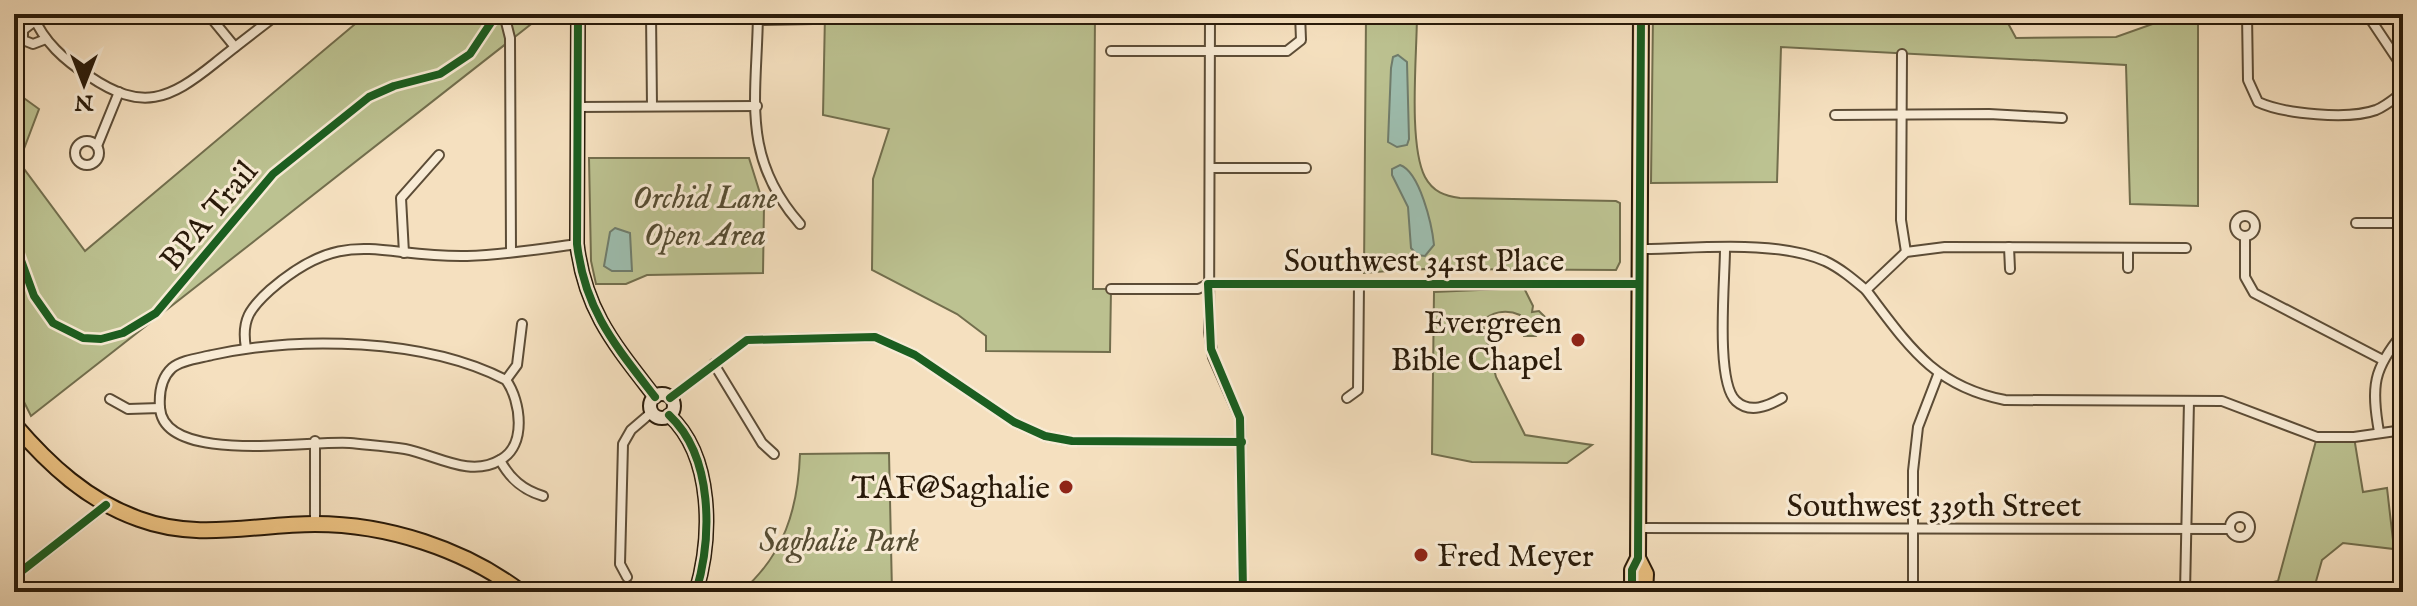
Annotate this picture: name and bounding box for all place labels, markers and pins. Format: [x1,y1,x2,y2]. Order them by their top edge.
place label: Evergreen Bible Chapel [1391,304,1562,382]
marker: Evergreen Bible Chapel [1569,331,1587,349]
place label: TAF@Saghalie [851,469,1050,510]
marker: TAF@Saghalie [1057,478,1075,496]
place label: Fred Meyer [1437,537,1594,578]
marker: Fred Meyer [1412,546,1430,564]

